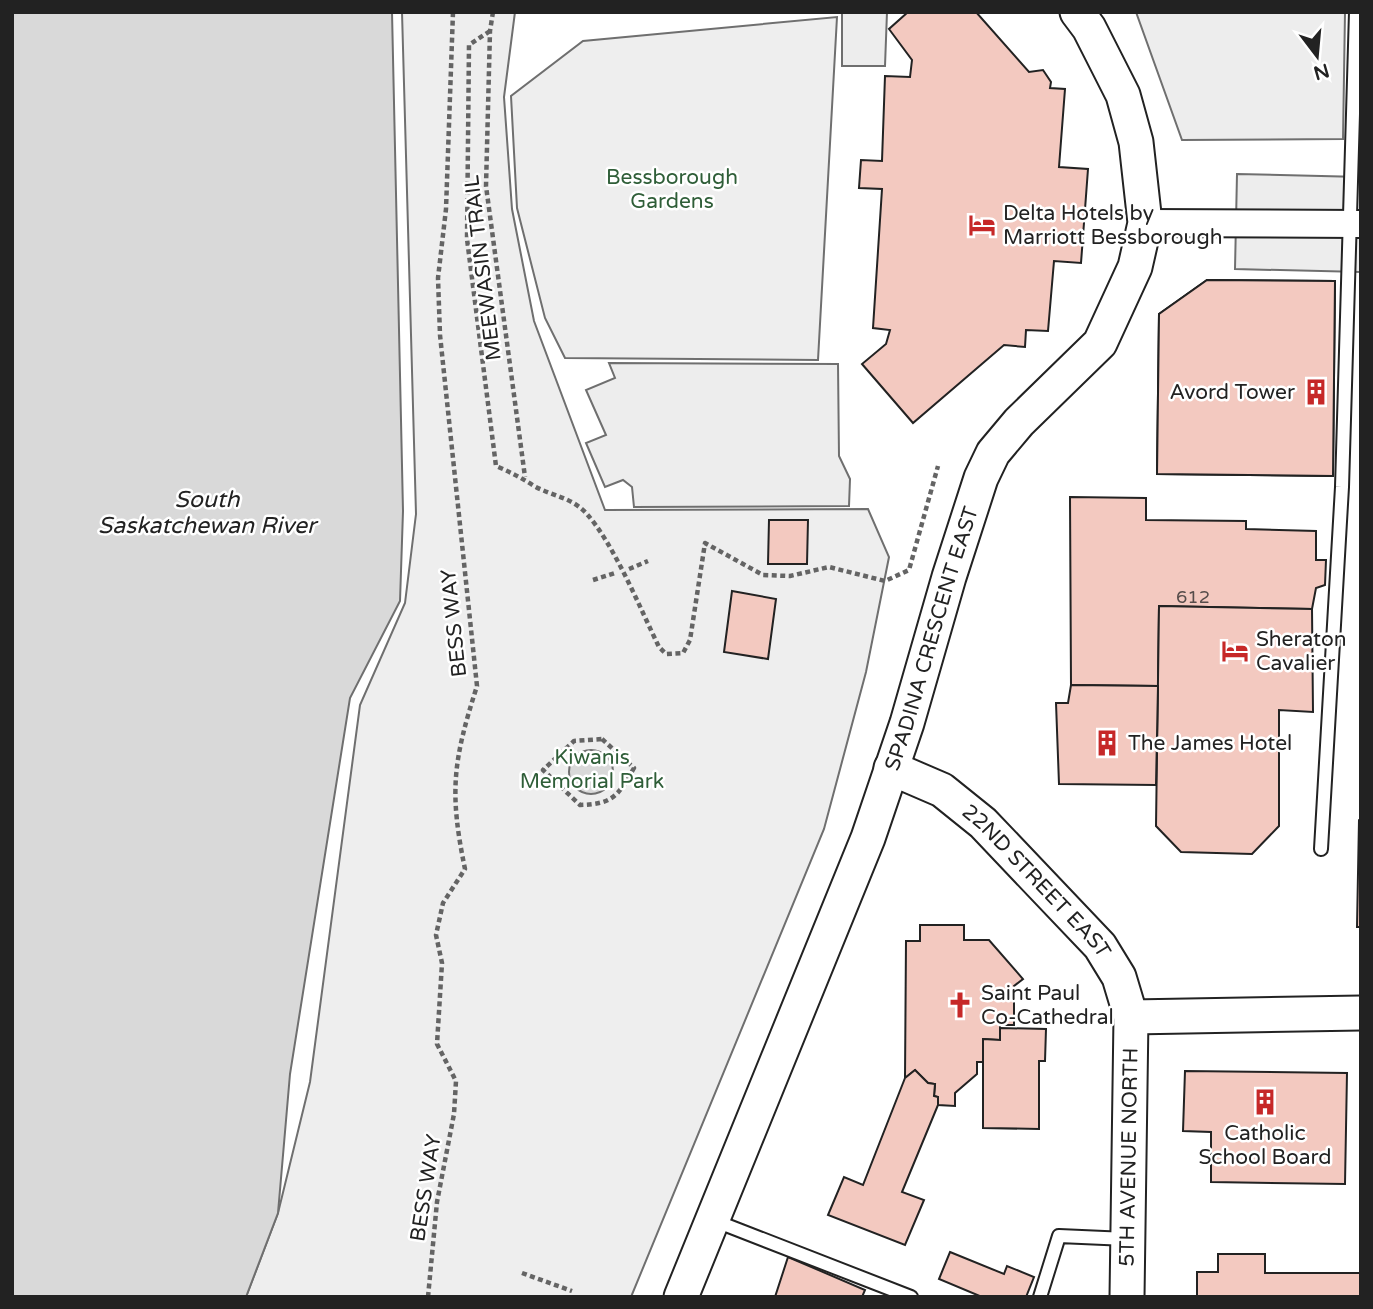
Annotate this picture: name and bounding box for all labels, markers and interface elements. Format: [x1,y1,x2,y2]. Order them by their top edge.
north arrow [1282,21,1352,91]
text: N [1311,59,1332,84]
park label: Bessborough Gardens [606,165,738,214]
street label: MEEWASIN TRAIL [459,174,507,362]
place label: Delta Hotels by Marriott Bessborough [1003,201,1222,250]
hotel icon: Delta Hotels by Marriott Bessborough [967,210,997,240]
building icon: Avord Tower [1301,377,1331,407]
place label: Avord Tower [1169,380,1295,405]
water label: South Saskatchewan River [98,486,319,540]
street label: SPADINA CRESCENT EAST [879,503,984,774]
street label: BESS WAY [436,568,472,678]
house number: 612 [1176,586,1210,608]
place label: Sheraton Cavalier [1256,627,1346,676]
hotel icon: Sheraton Cavalier [1220,636,1250,666]
building icon: The James Hotel [1092,728,1122,758]
place label: The James Hotel [1128,731,1292,756]
park label: Kiwanis Memorial Park [520,745,664,794]
street label: 22ND STREET EAST [957,799,1116,962]
place label: Saint Paul Co-Cathedral [981,981,1114,1030]
church icon: Saint Paul Co-Cathedral [945,990,975,1020]
street label: 5TH AVENUE NORTH [1115,1047,1143,1267]
building icon: Catholic School Board [1250,1087,1280,1117]
place label: Catholic School Board [1198,1121,1332,1170]
street label: BESS WAY [405,1133,447,1243]

